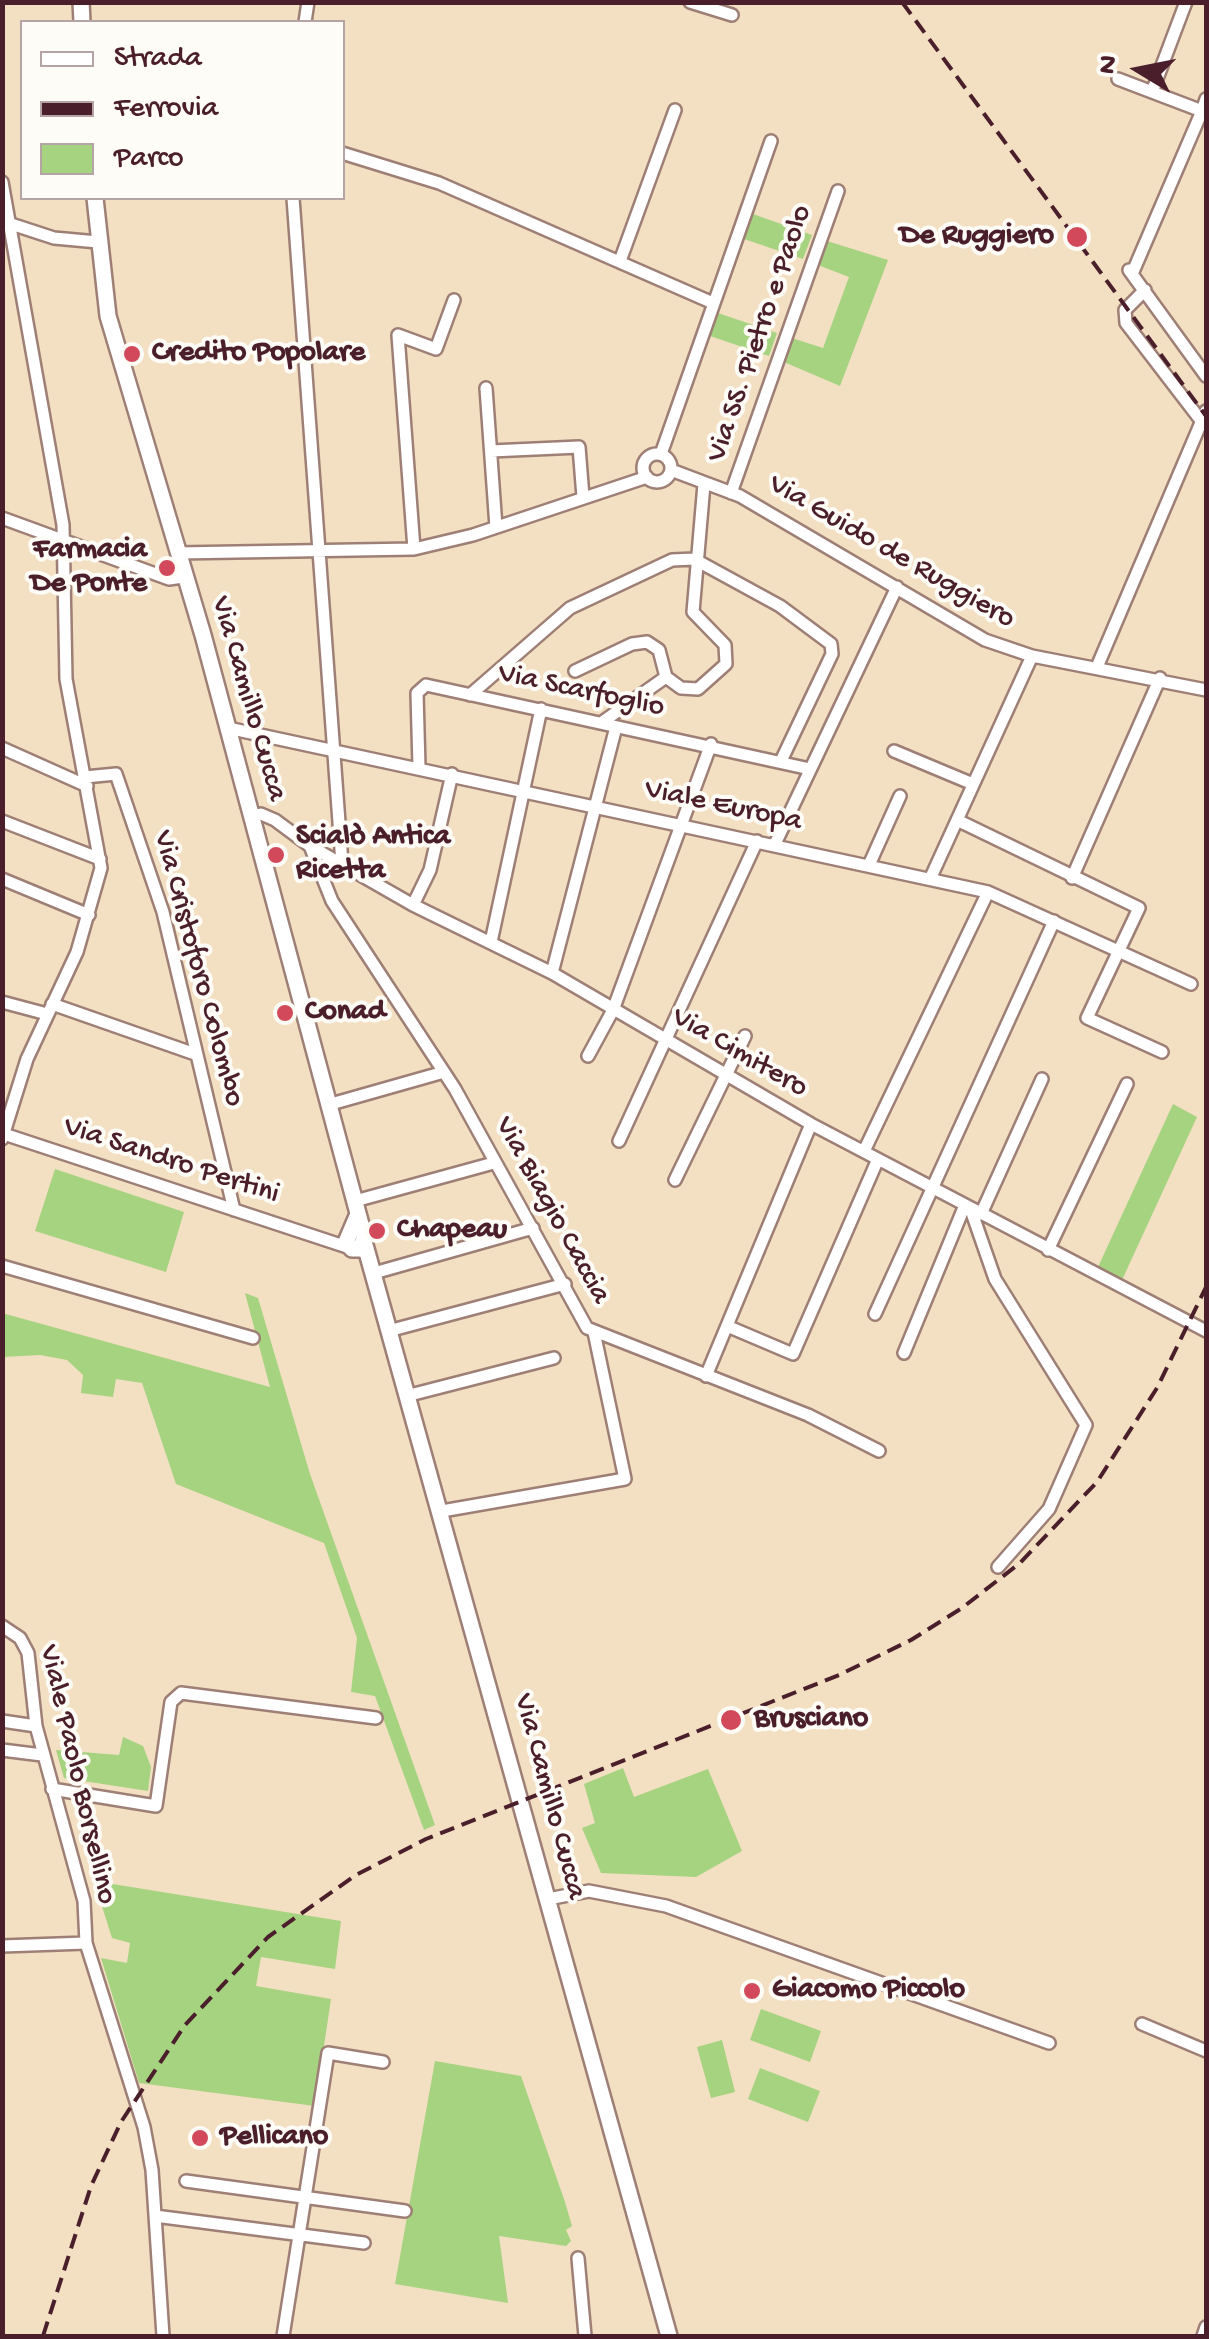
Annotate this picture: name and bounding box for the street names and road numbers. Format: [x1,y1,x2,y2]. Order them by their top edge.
street label: Via SS. Pietro e Paolo [700,201,822,467]
street label: Via Guido de Ruggiero [761,468,1021,638]
street label: Via Camillo Cucca [201,593,293,805]
street label: Via Scarfoglio [495,657,667,727]
street label: Viale Europa [641,773,805,841]
street label: Via Cristoforo Colombo [143,827,251,1111]
street label: Via Cimitero [664,1001,814,1107]
street label: Via Sandro Pertini [59,1110,283,1214]
street label: Via Biagio Caccia [485,1111,617,1311]
street label: Viale Paolo Borsellino [29,1642,123,1908]
street label: Via Camillo Cucca [503,1690,593,1904]

